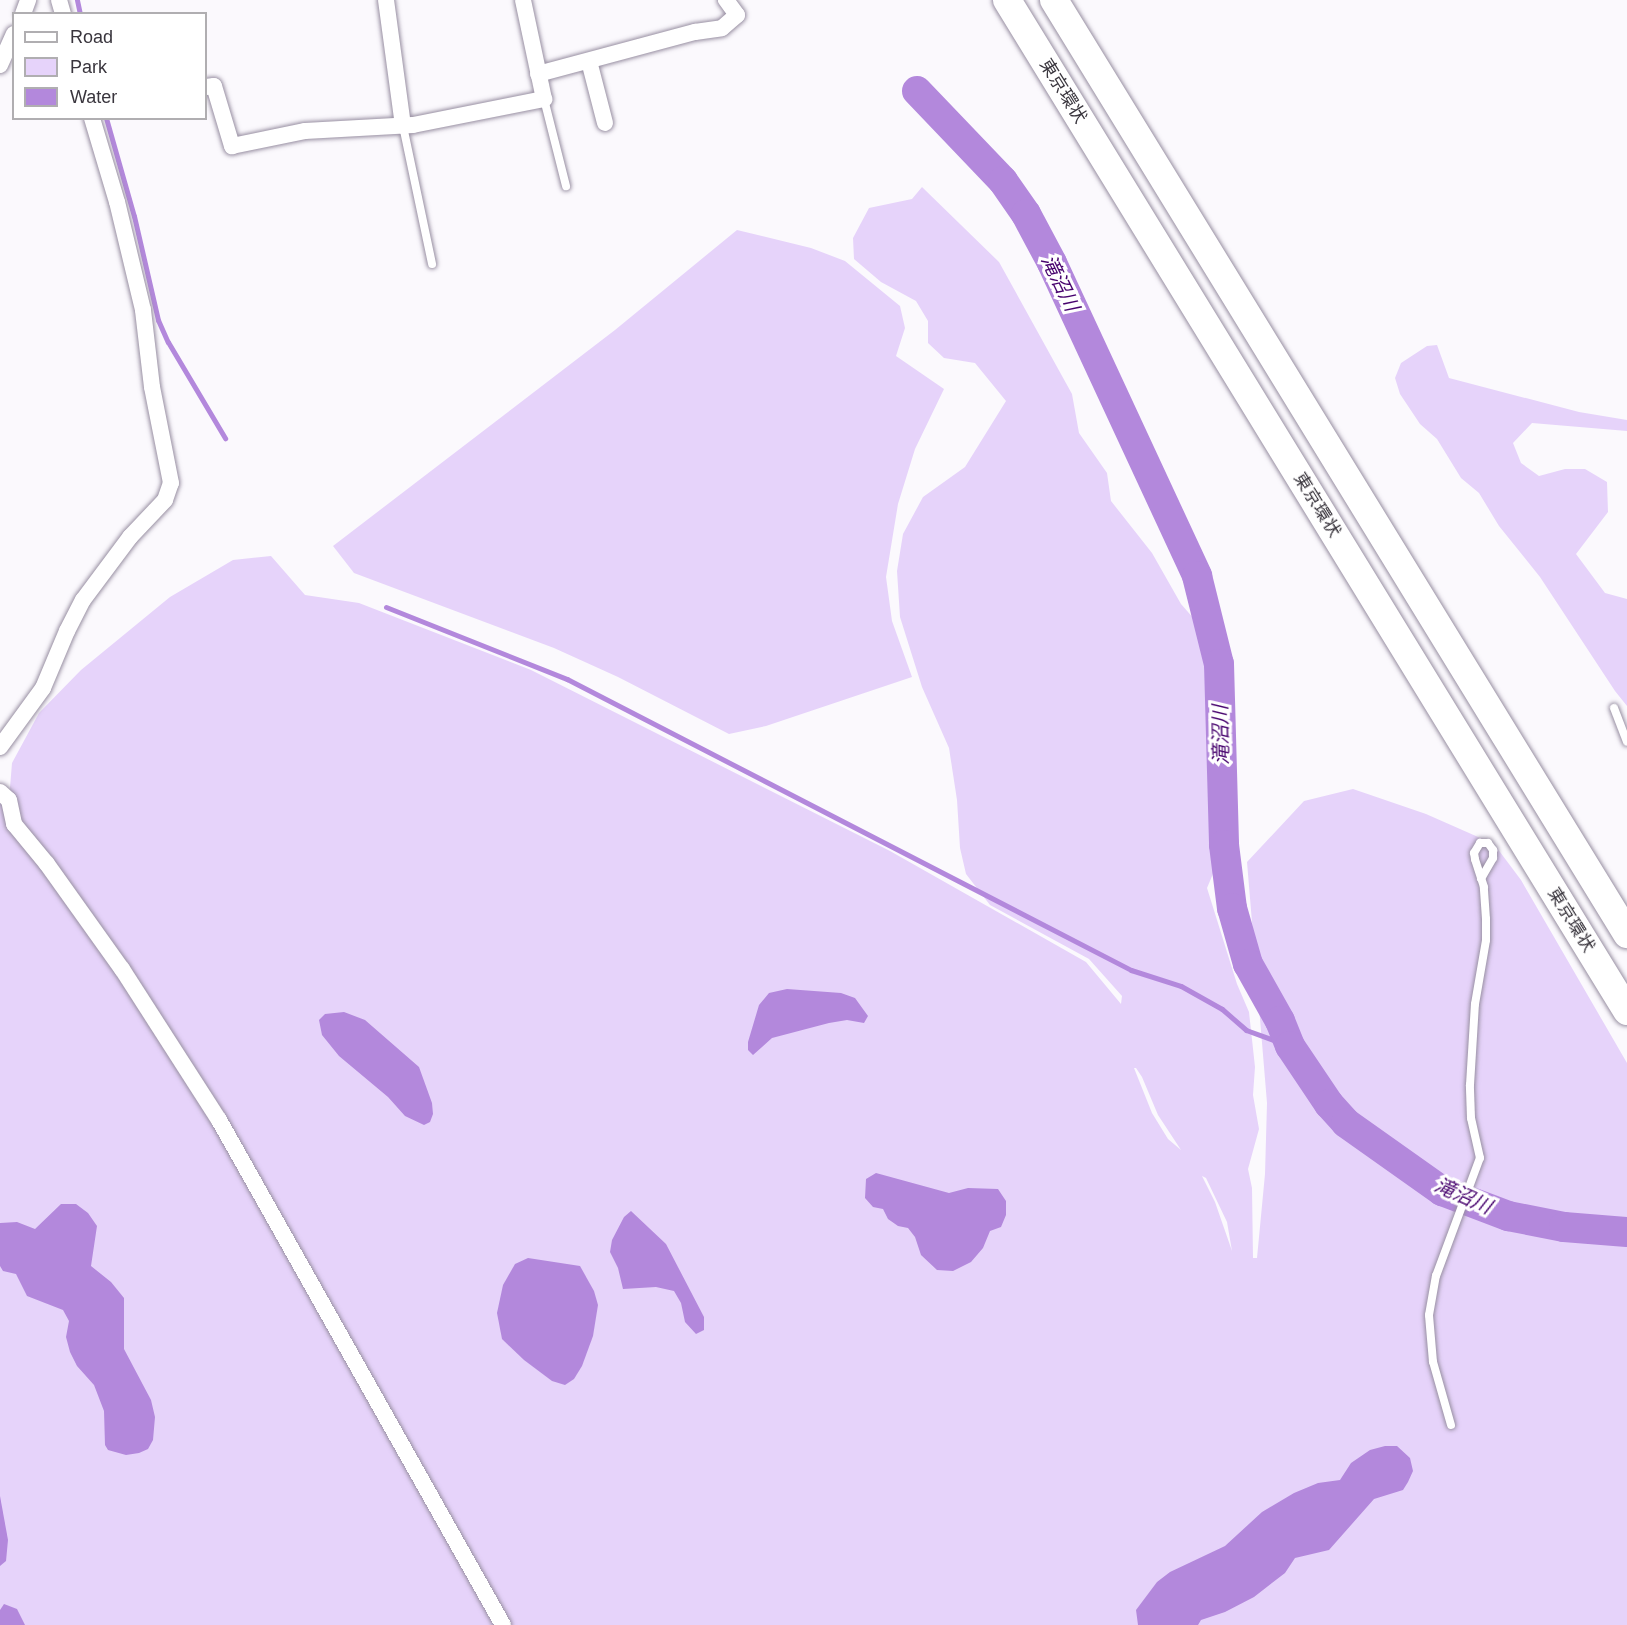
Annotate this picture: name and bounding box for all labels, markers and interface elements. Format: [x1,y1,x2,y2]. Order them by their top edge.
legend [12,12,207,120]
text: Road [70,27,113,47]
street label: 東京環状 [1035,55,1091,127]
text: Park [70,57,107,77]
text: Water [70,87,117,107]
water label: 滝沼川 [1036,251,1084,315]
street label: 東京環状 [1289,469,1345,541]
water label: 滝沼川 [1208,705,1234,765]
street label: 東京環状 [1543,884,1599,956]
water label: 滝沼川 [1431,1173,1495,1219]

